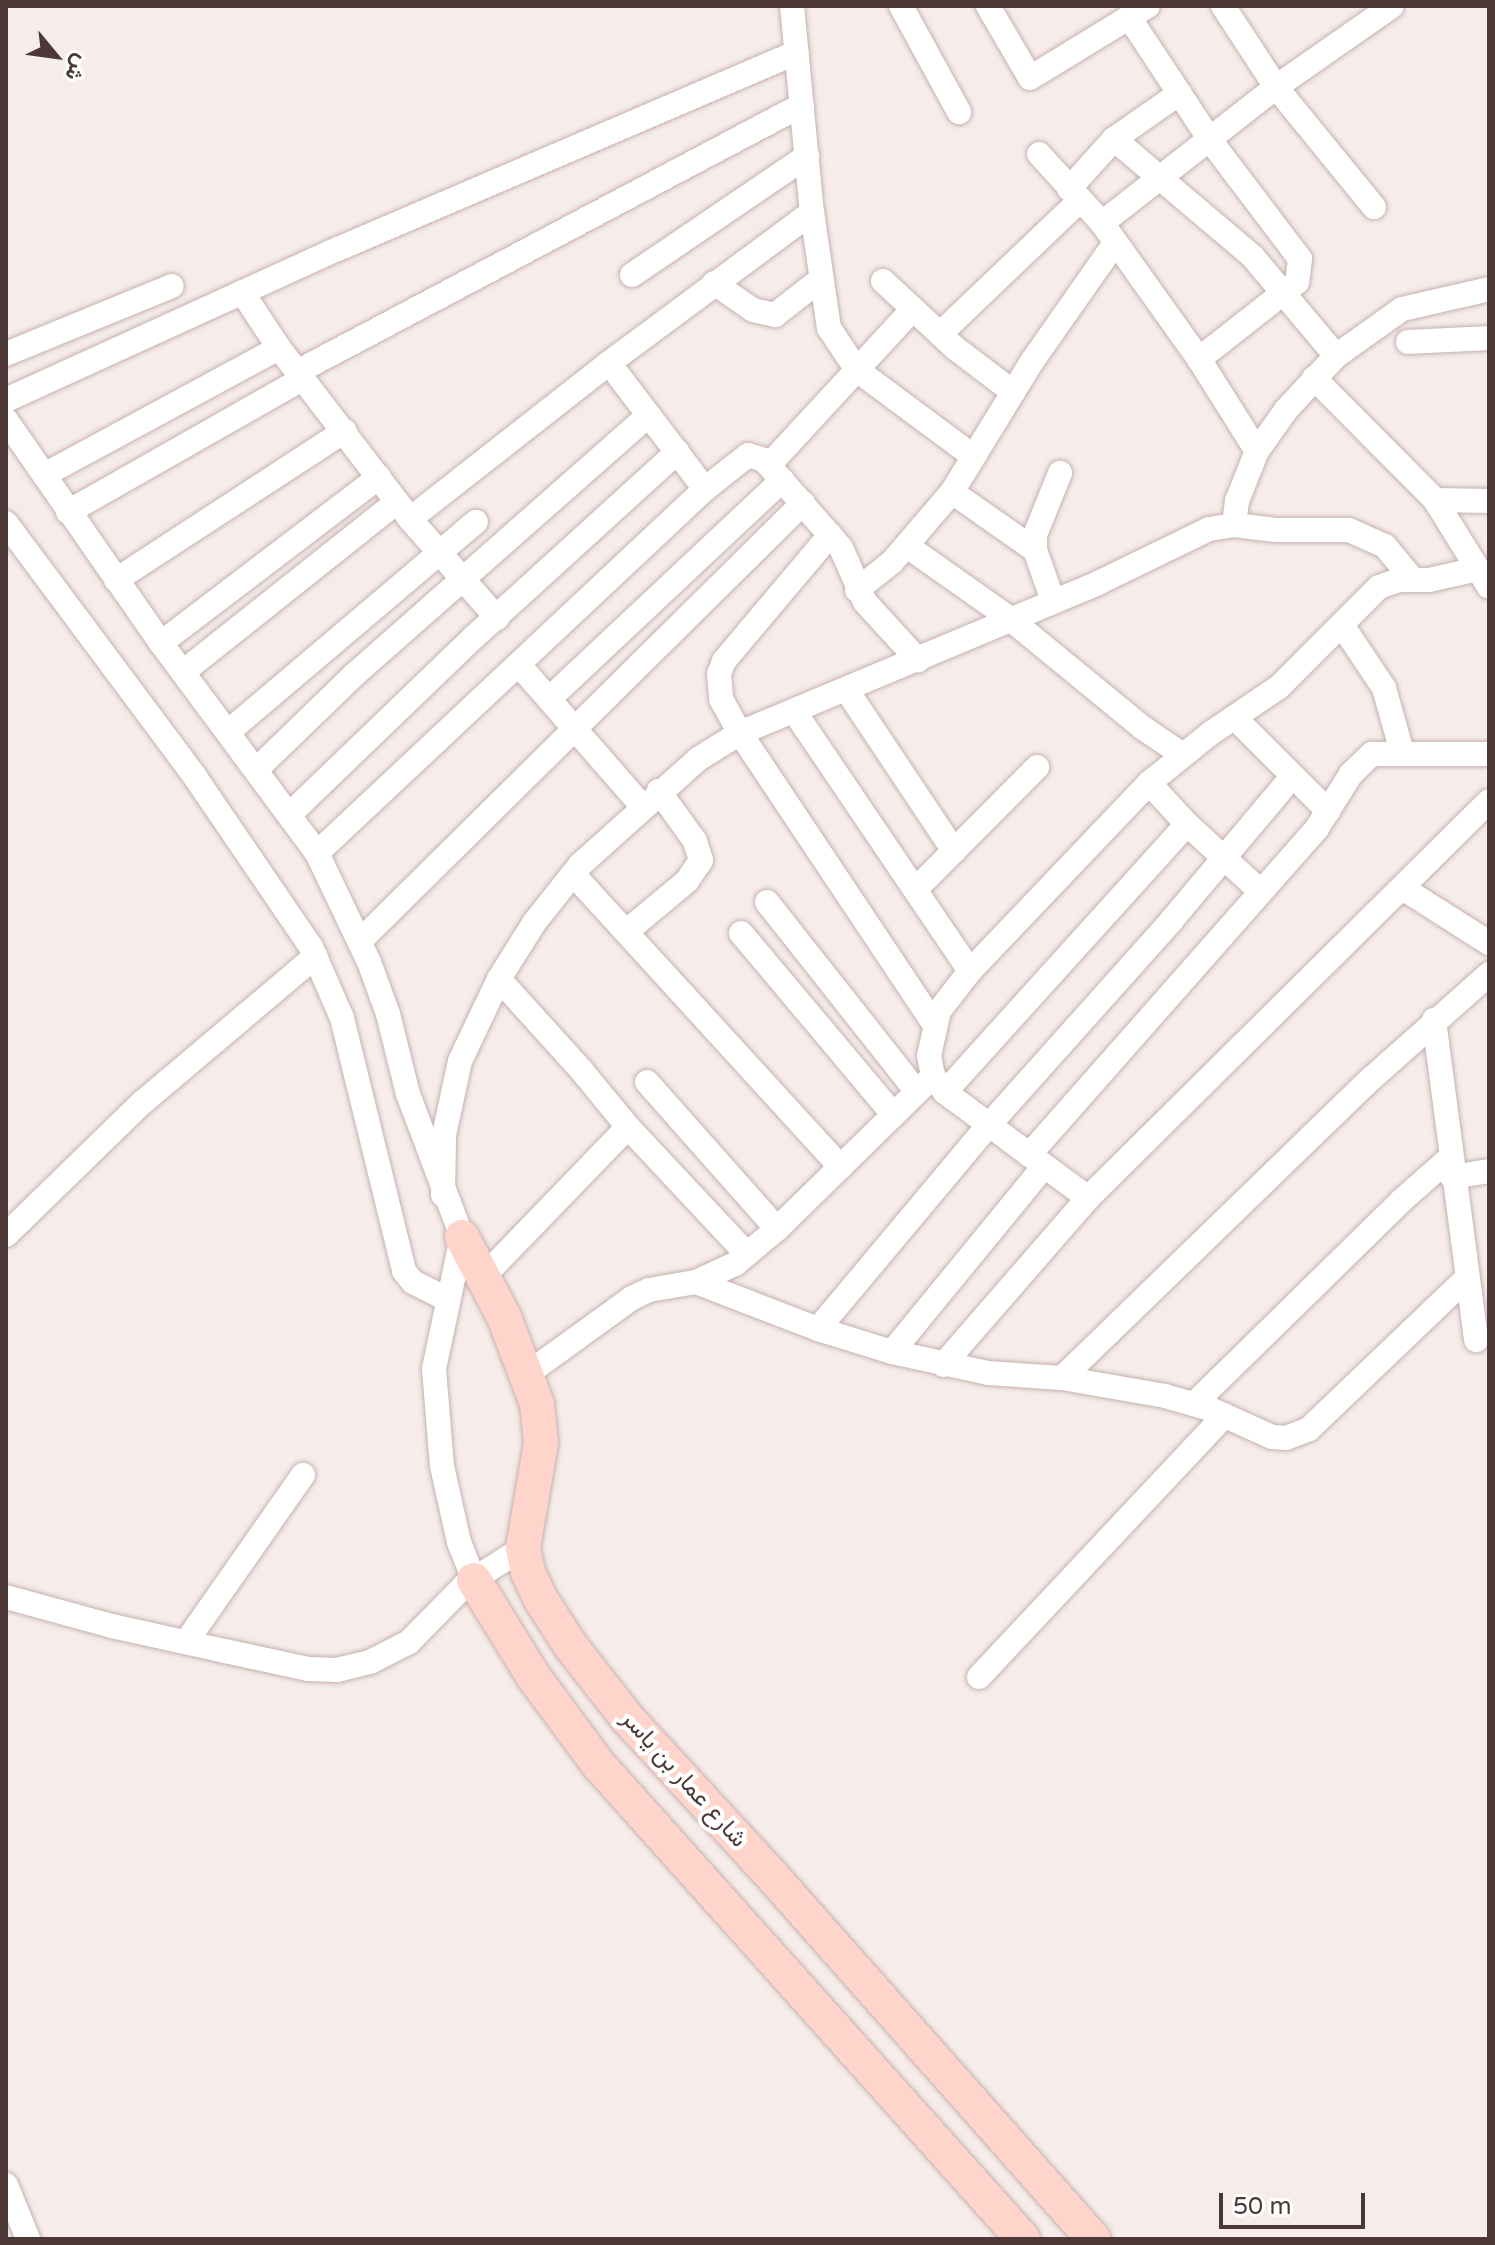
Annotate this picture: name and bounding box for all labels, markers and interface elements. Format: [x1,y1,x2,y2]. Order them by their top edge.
north arrow [16,16,96,96]
text: ش [59,50,95,85]
street label: شارع عمار بن ياسر [615,1705,753,1853]
scale bar [1223,2177,1369,2227]
text: 50 m [1233,2192,1291,2221]

